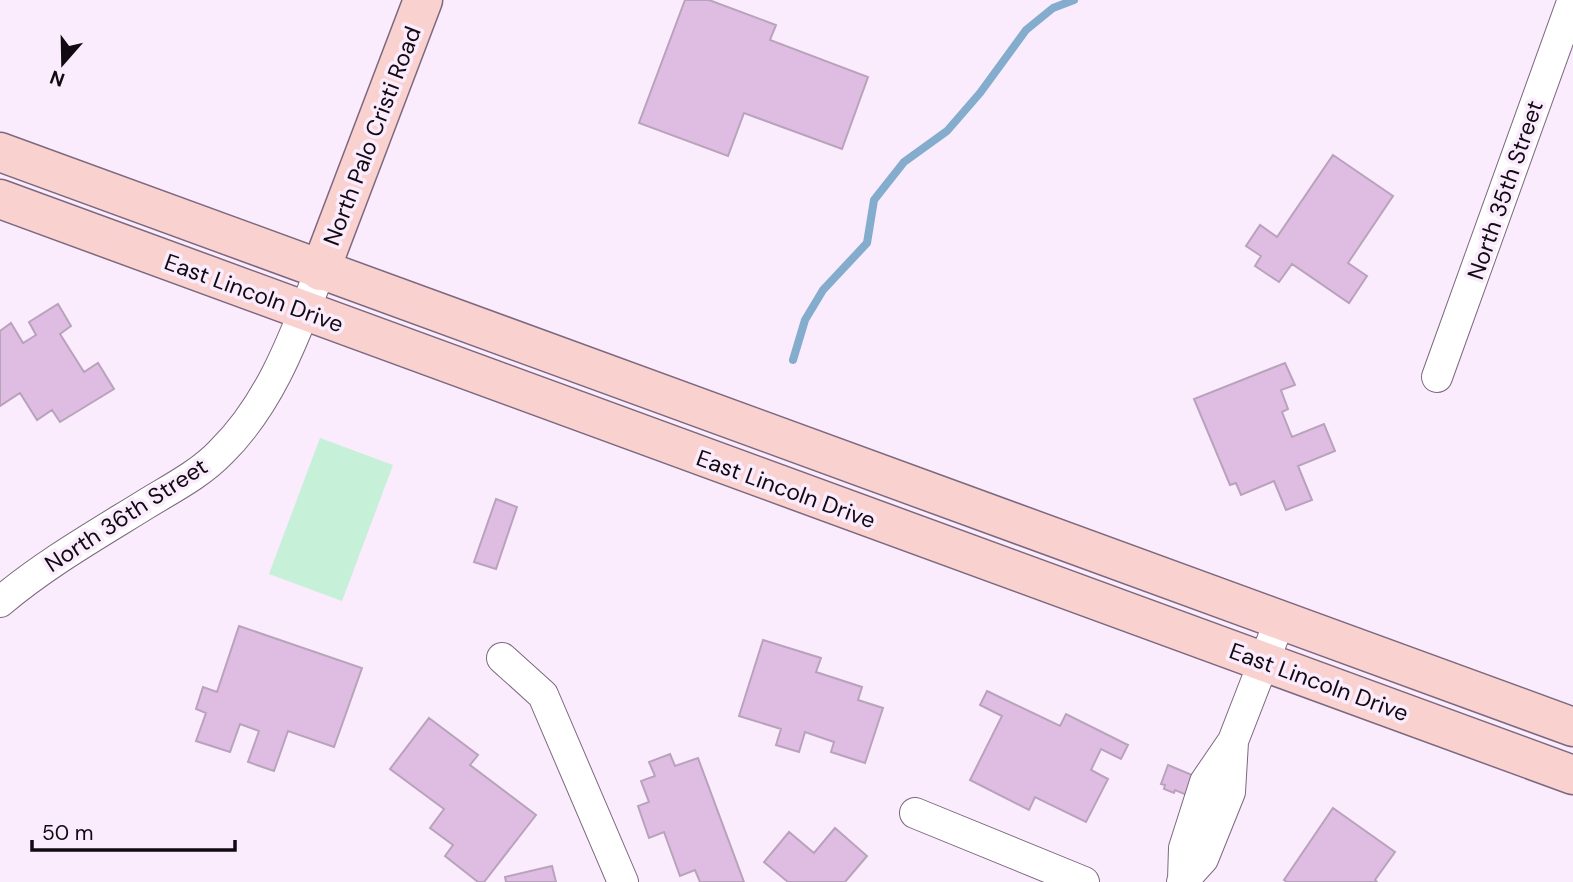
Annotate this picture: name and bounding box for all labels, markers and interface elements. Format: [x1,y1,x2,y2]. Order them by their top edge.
street label: North Palo Cristi Road [316,22,428,250]
north arrow [28,28,98,98]
text: N [47,64,68,93]
street label: North 35th Street [1460,96,1550,284]
street label: East Lincoln Drive [160,247,348,339]
street label: East Lincoln Drive [692,443,880,535]
street label: North 36th Street [39,451,213,579]
street label: East Lincoln Drive [1225,636,1413,728]
scale bar [32,808,234,852]
text: 50 m [42,819,93,847]

